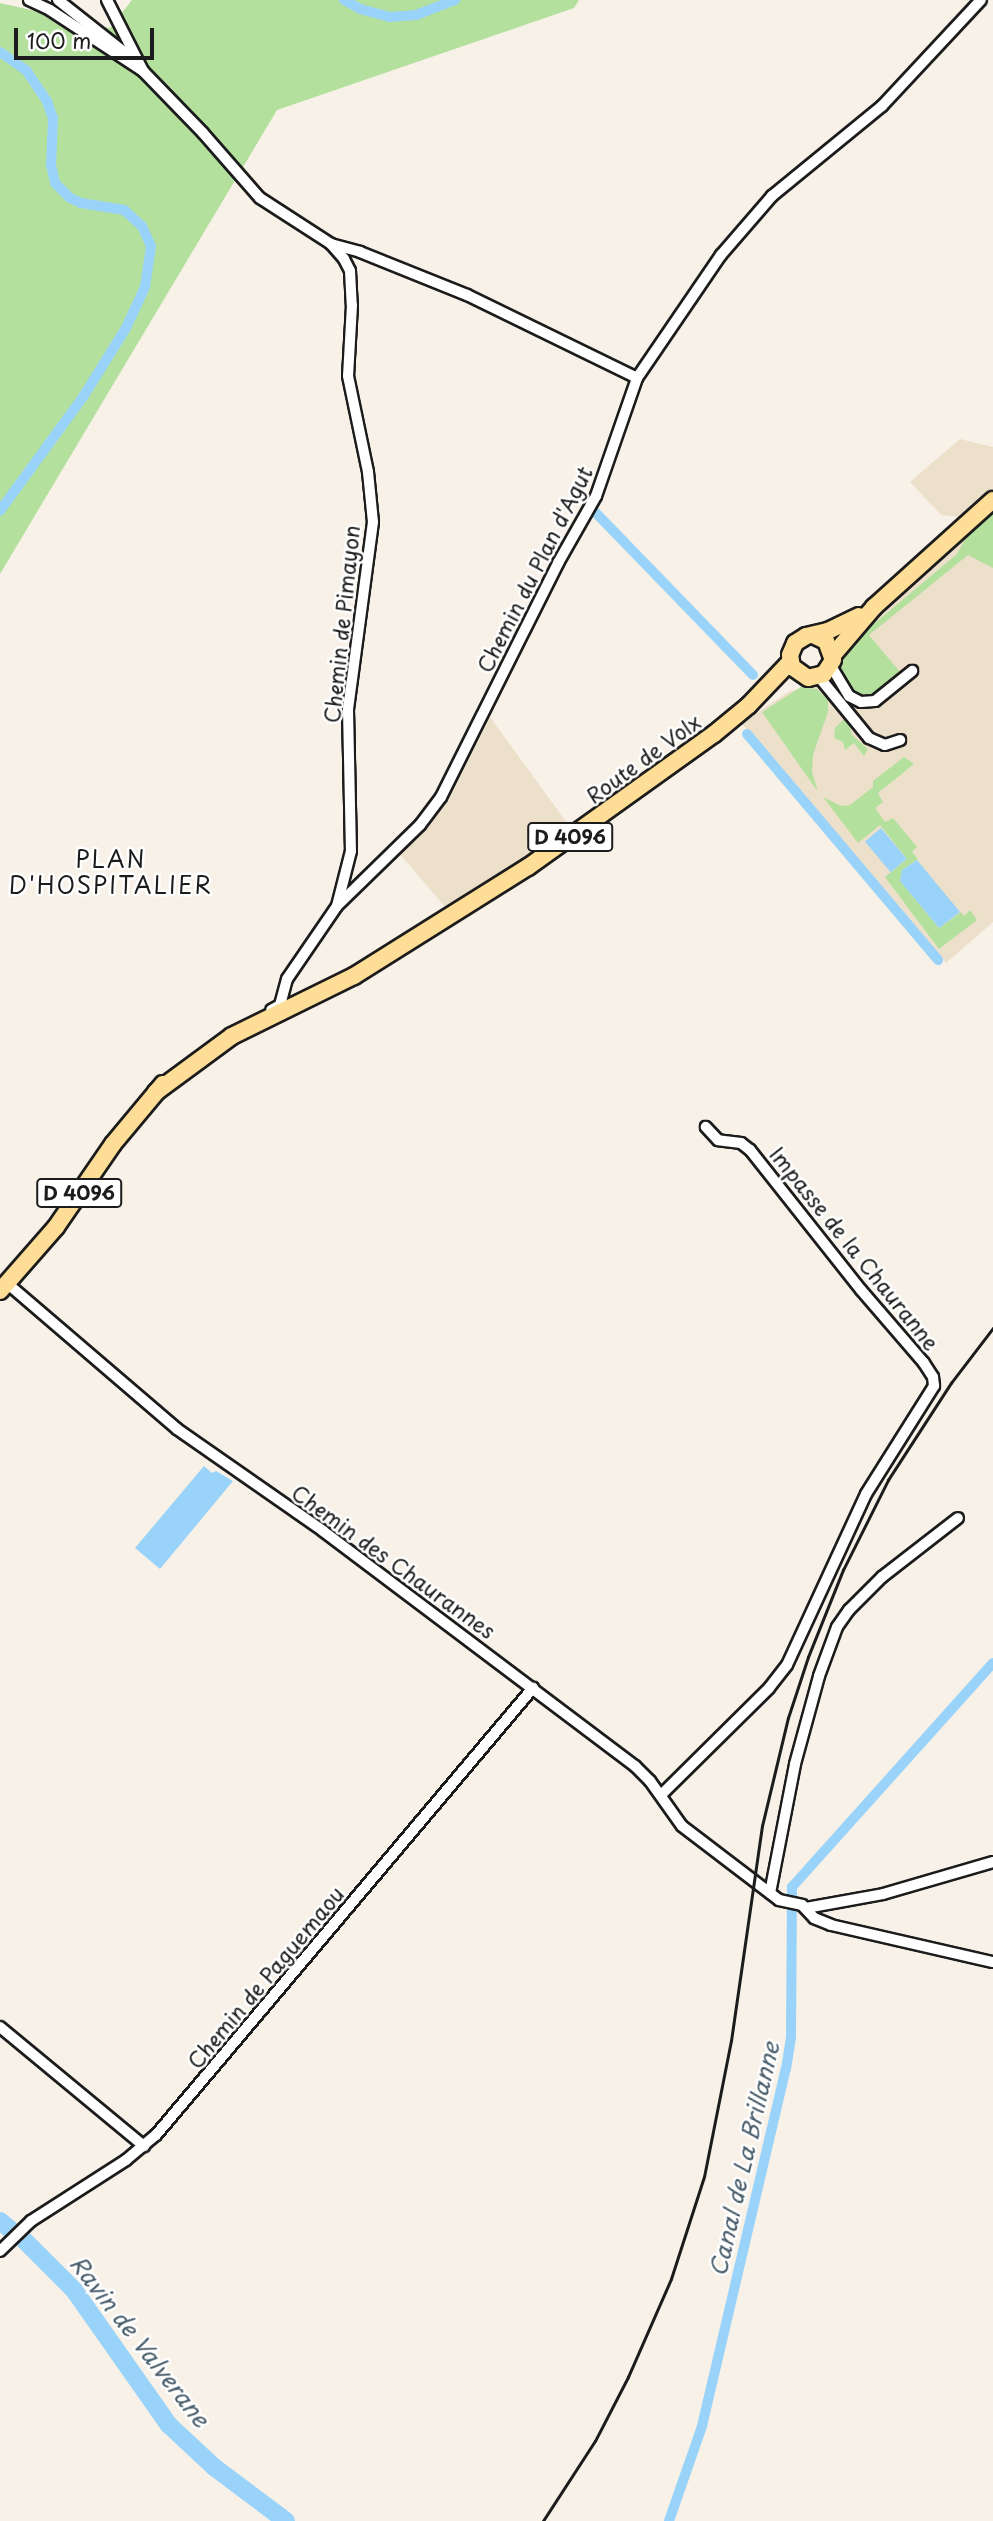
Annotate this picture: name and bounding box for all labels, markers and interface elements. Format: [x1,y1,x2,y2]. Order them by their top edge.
scale bar [18,14,158,58]
text: 100 m [27,24,91,56]
street label: Chemin du Plan d'Agut [471,461,597,677]
street label: Chemin de Pimayon [318,523,364,725]
street label: Route de Volx [580,708,706,808]
road number: D 4096 [526,822,614,852]
district label: PLAN D'HOSPITALIER [12,845,210,899]
street label: Impasse de la Chauranne [764,1140,946,1356]
road number: D 4096 [35,1177,123,1208]
street label: Chemin des Chaurannes [287,1479,501,1643]
street label: Chemin de Paguemaou [182,1881,348,2073]
water label: Canal de La Brillanne [704,2039,784,2279]
water label: Ravin de Valverane [65,2250,215,2432]

